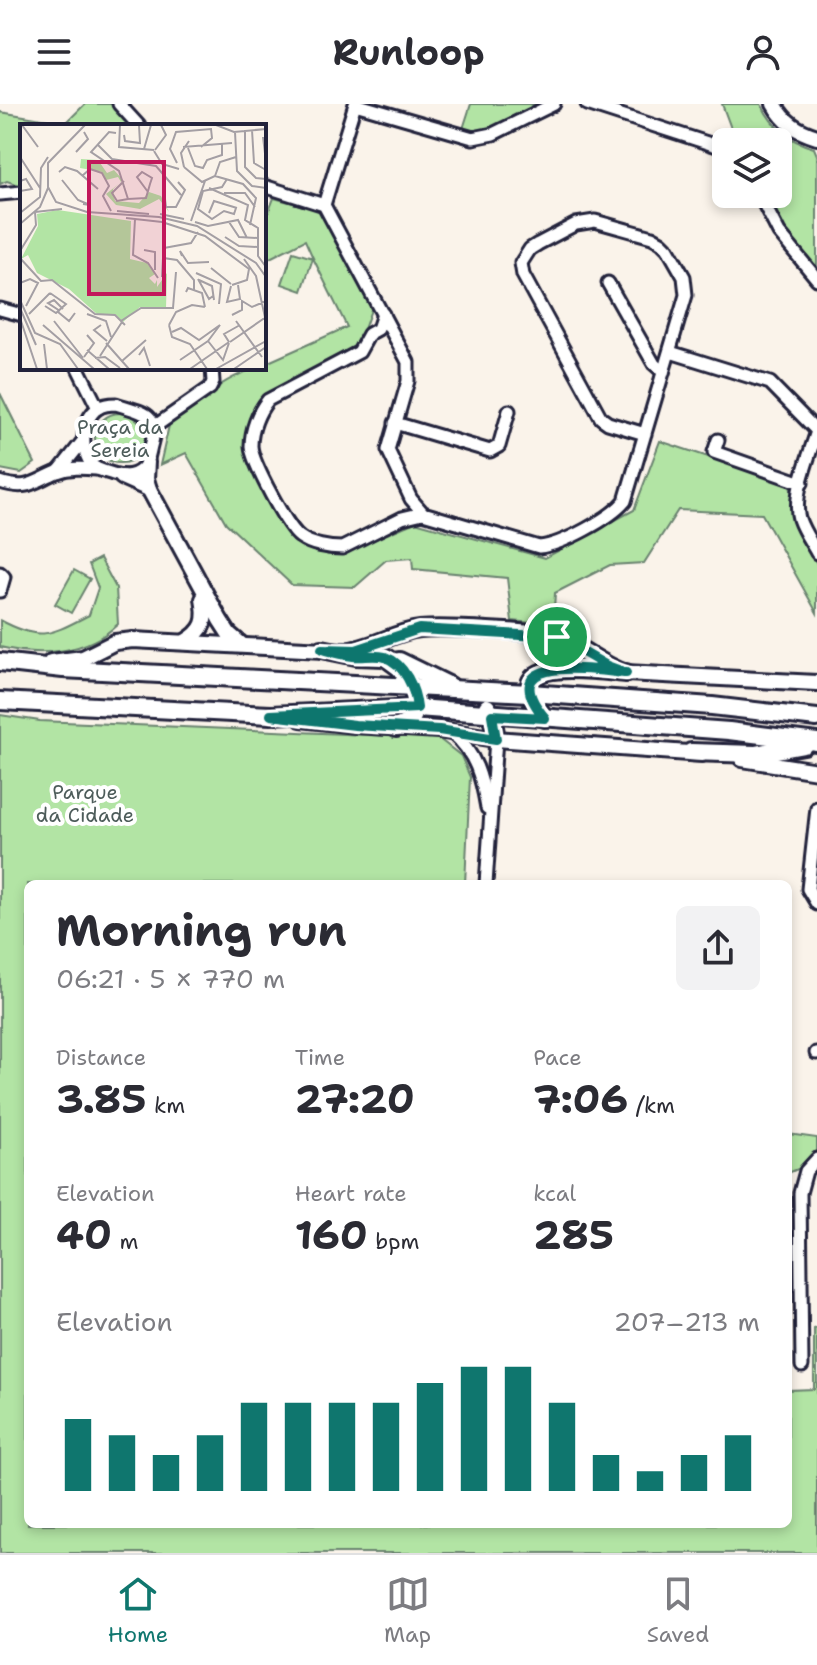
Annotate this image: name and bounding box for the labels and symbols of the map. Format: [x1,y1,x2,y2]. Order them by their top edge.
inset map [20,124,266,370]
park label: Praça da Sereia [77,414,163,463]
pin [523,603,591,671]
park label: Parque da Cidade [36,779,134,828]

